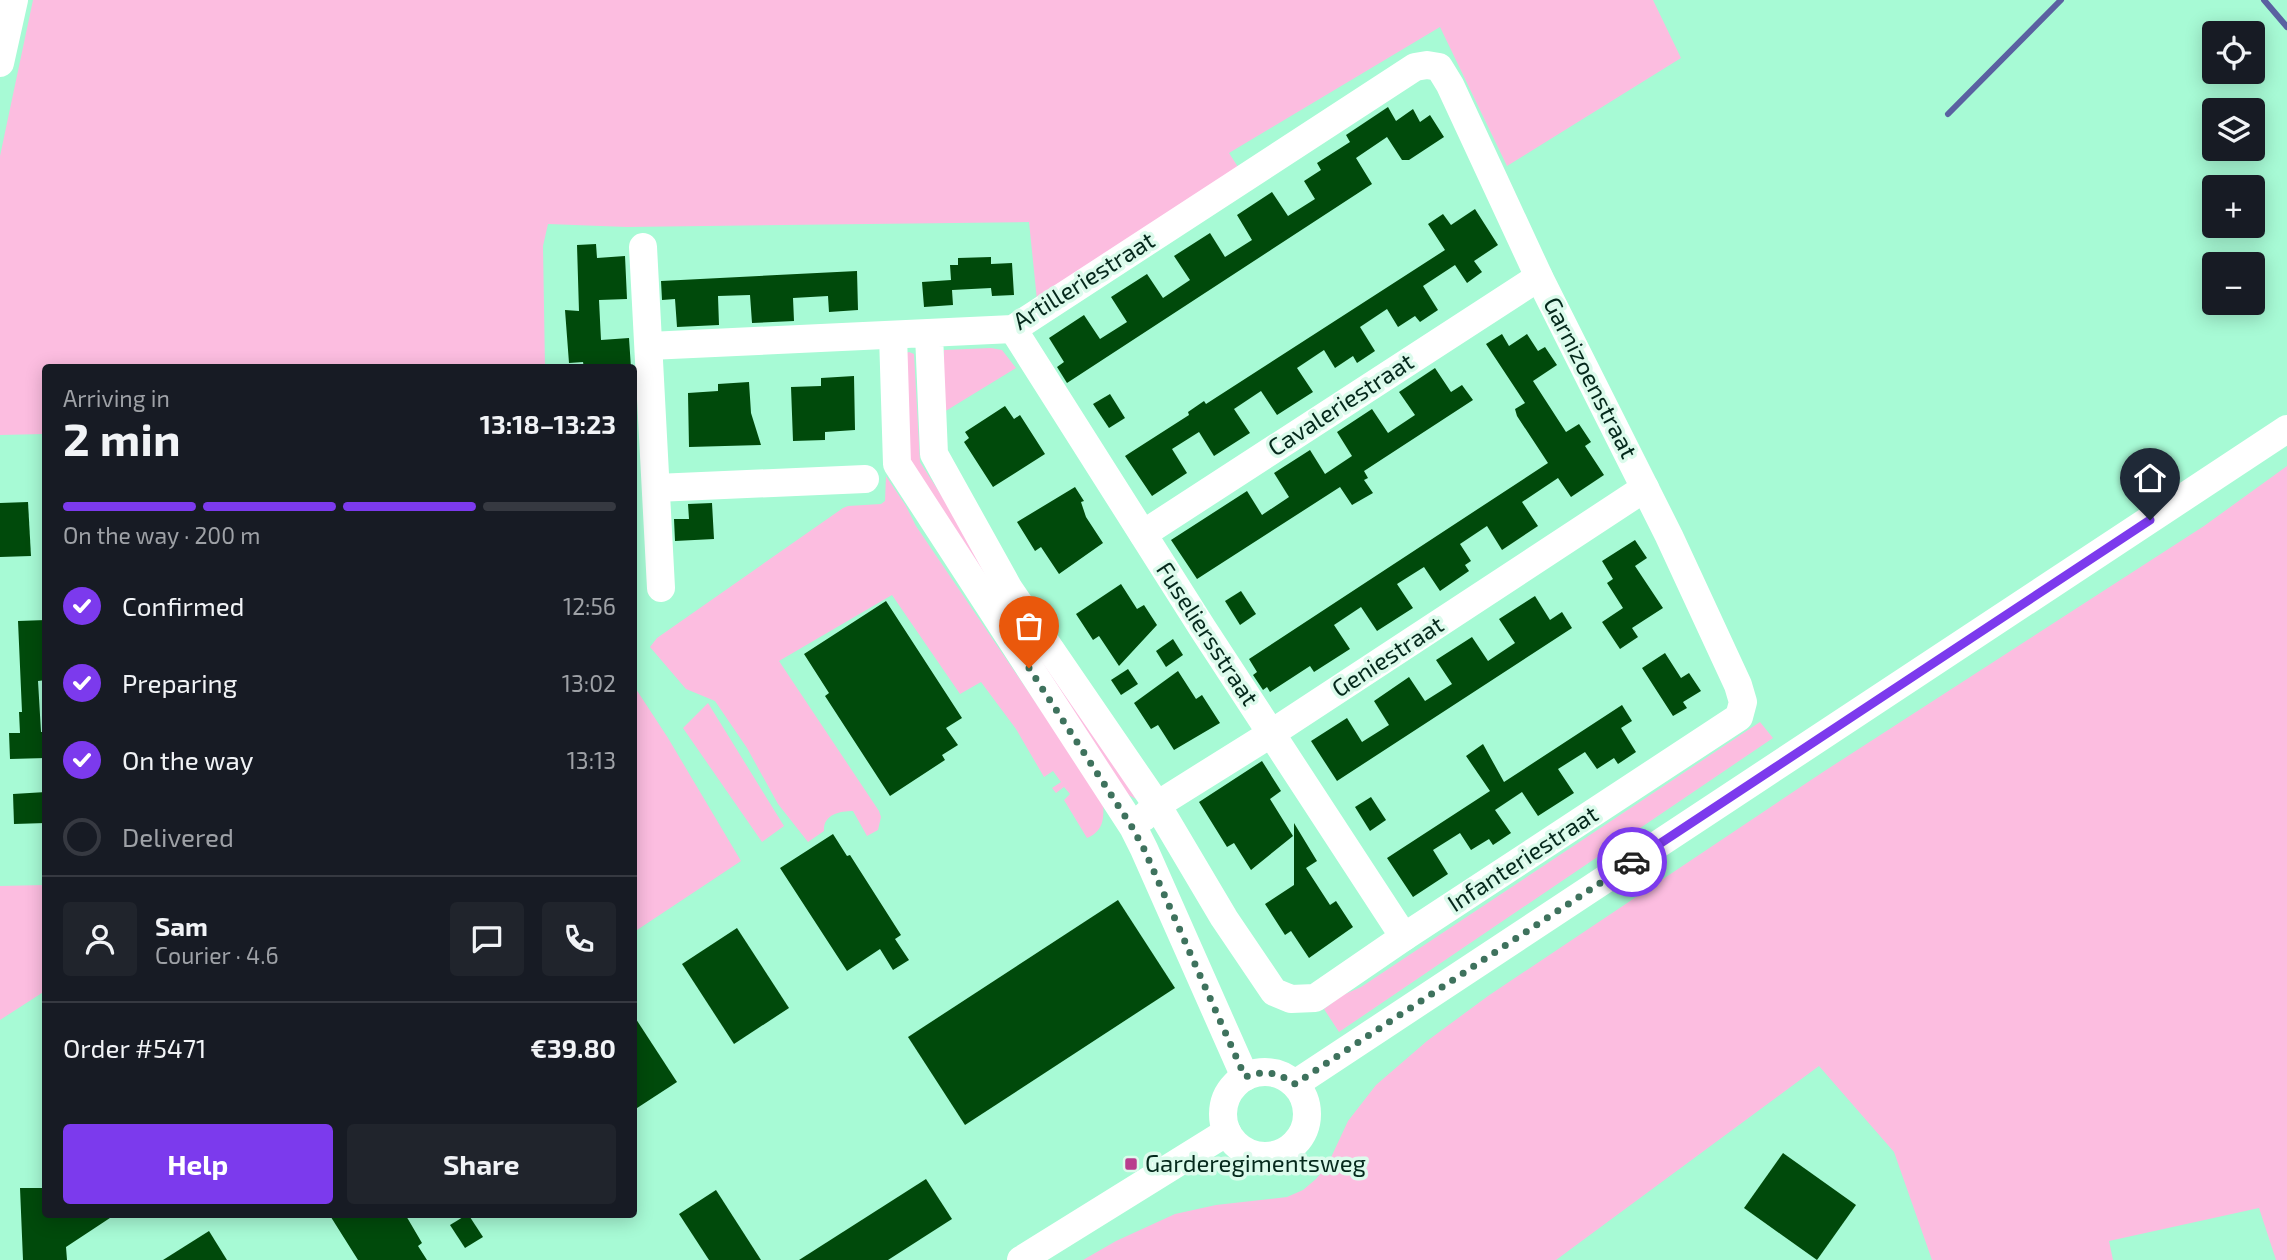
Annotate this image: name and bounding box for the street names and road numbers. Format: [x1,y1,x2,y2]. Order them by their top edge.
street label: Artilleriestraat [1007,225,1159,335]
street label: Garnizoenstraat [1538,292,1644,463]
street label: Cavaleriestraat [1262,346,1418,462]
street label: Fuseliersstraat [1151,556,1266,711]
street label: Geniestraat [1326,609,1448,703]
street label: Infanteriestraat [1442,798,1603,917]

